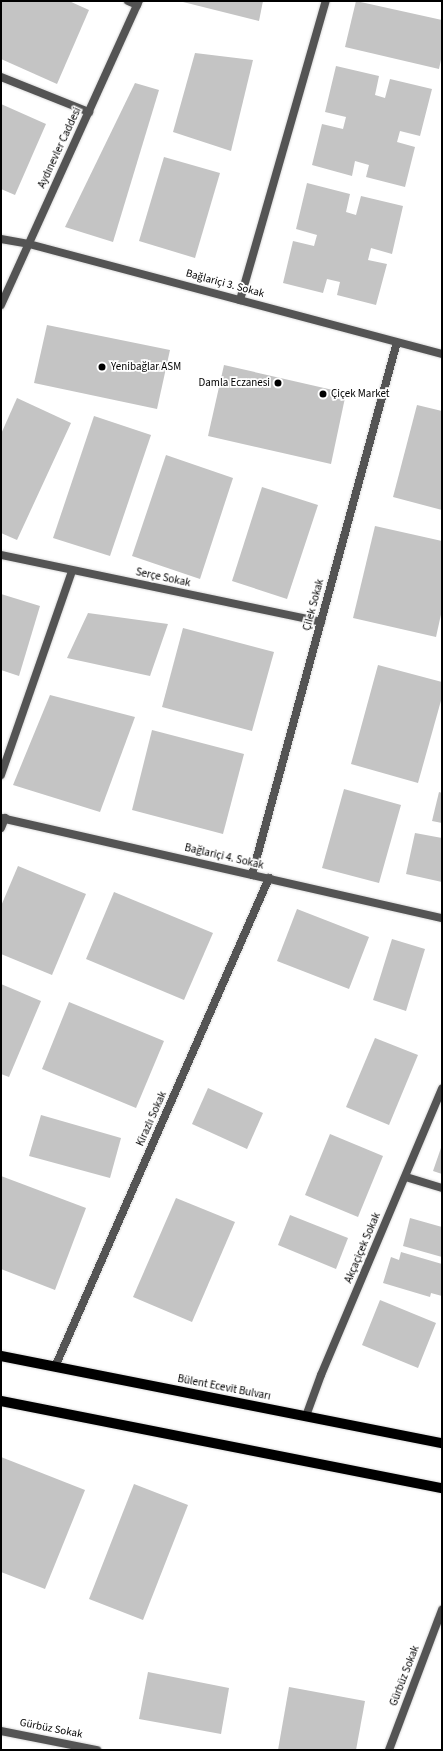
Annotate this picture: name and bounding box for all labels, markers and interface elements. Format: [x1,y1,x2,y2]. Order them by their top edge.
street label: Aydınevler Caddesi [36,106,84,190]
street label: Bağlariçi 3. Sokak [184,267,266,301]
place label: Yenibağlar ASM [111,360,181,374]
marker: Yenibağlar ASM [96,361,108,373]
place label: Damla Eczanesi [199,376,270,390]
marker: Damla Eczanesi [273,378,283,388]
place label: Çiçek Market [331,387,390,401]
marker: Çiçek Market [318,389,328,399]
street label: Serçe Sokak [134,566,192,590]
street label: Çilek Sokak [301,578,327,632]
street label: Bağlariçi 4. Sokak [183,841,265,873]
street label: Kirazlı Sokak [134,1089,170,1149]
street label: Akçaçiçek Sokak [342,1211,384,1285]
street label: Bülent Ecevit Bulvarı [176,1372,272,1404]
street label: Gürbüz Sokak [387,1644,423,1708]
street label: Gürbüz Sokak [18,1716,84,1742]

